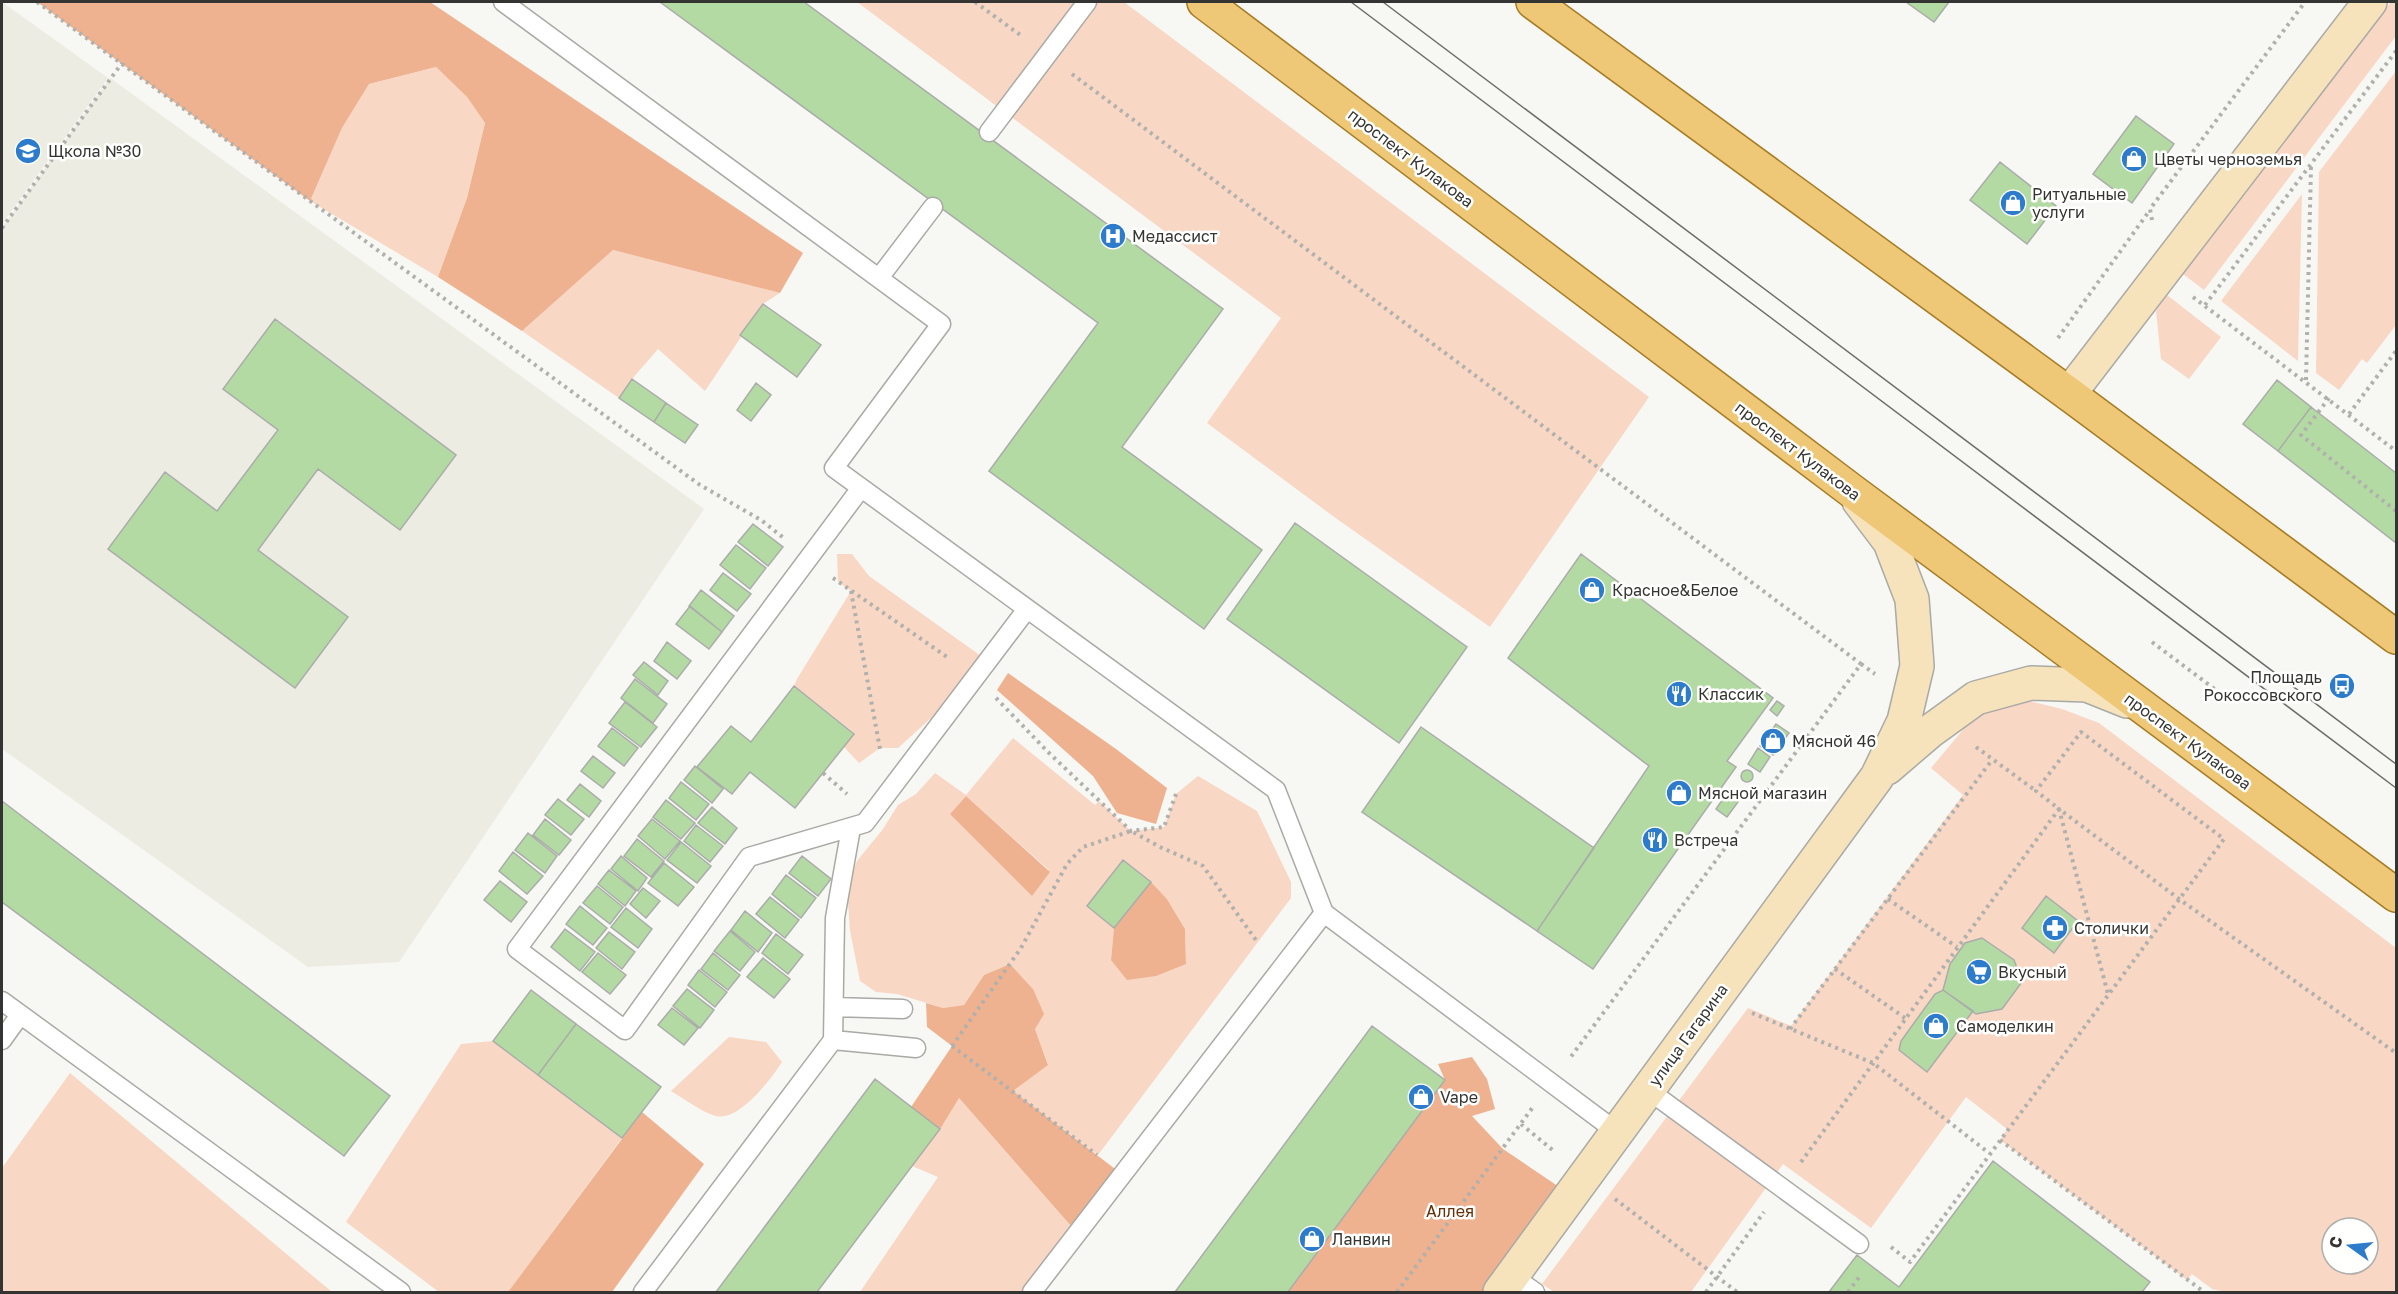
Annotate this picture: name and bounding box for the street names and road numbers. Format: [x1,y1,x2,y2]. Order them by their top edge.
street label: проспект Кулакова [1344,104,1478,212]
street label: проспект Кулакова [1731,397,1865,505]
street label: проспект Кулакова [2121,688,2255,794]
street label: улица Гагарина [1644,980,1732,1090]

